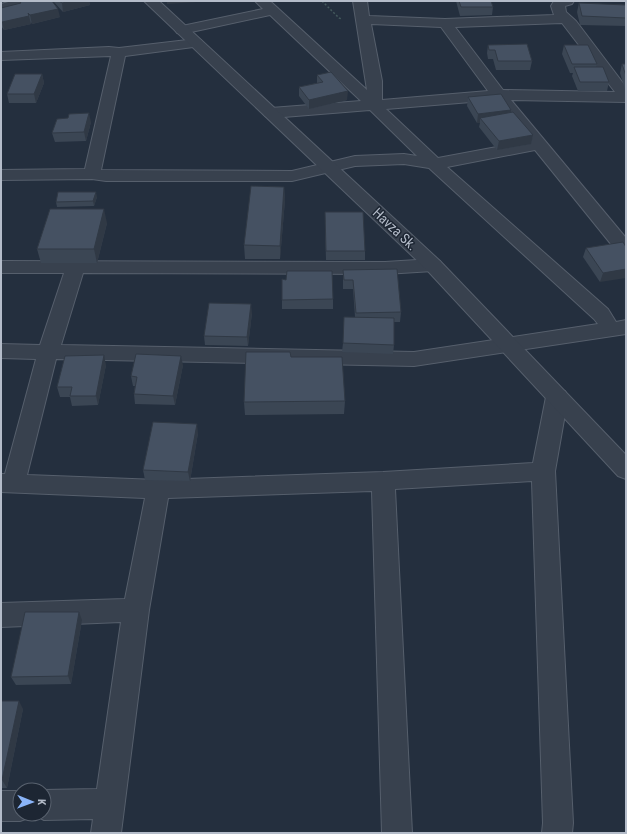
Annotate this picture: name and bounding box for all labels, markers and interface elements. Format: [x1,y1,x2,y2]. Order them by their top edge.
street label: Havza Sk. [370,205,420,253]
north arrow [12,782,52,822]
text: K [35,799,48,806]

